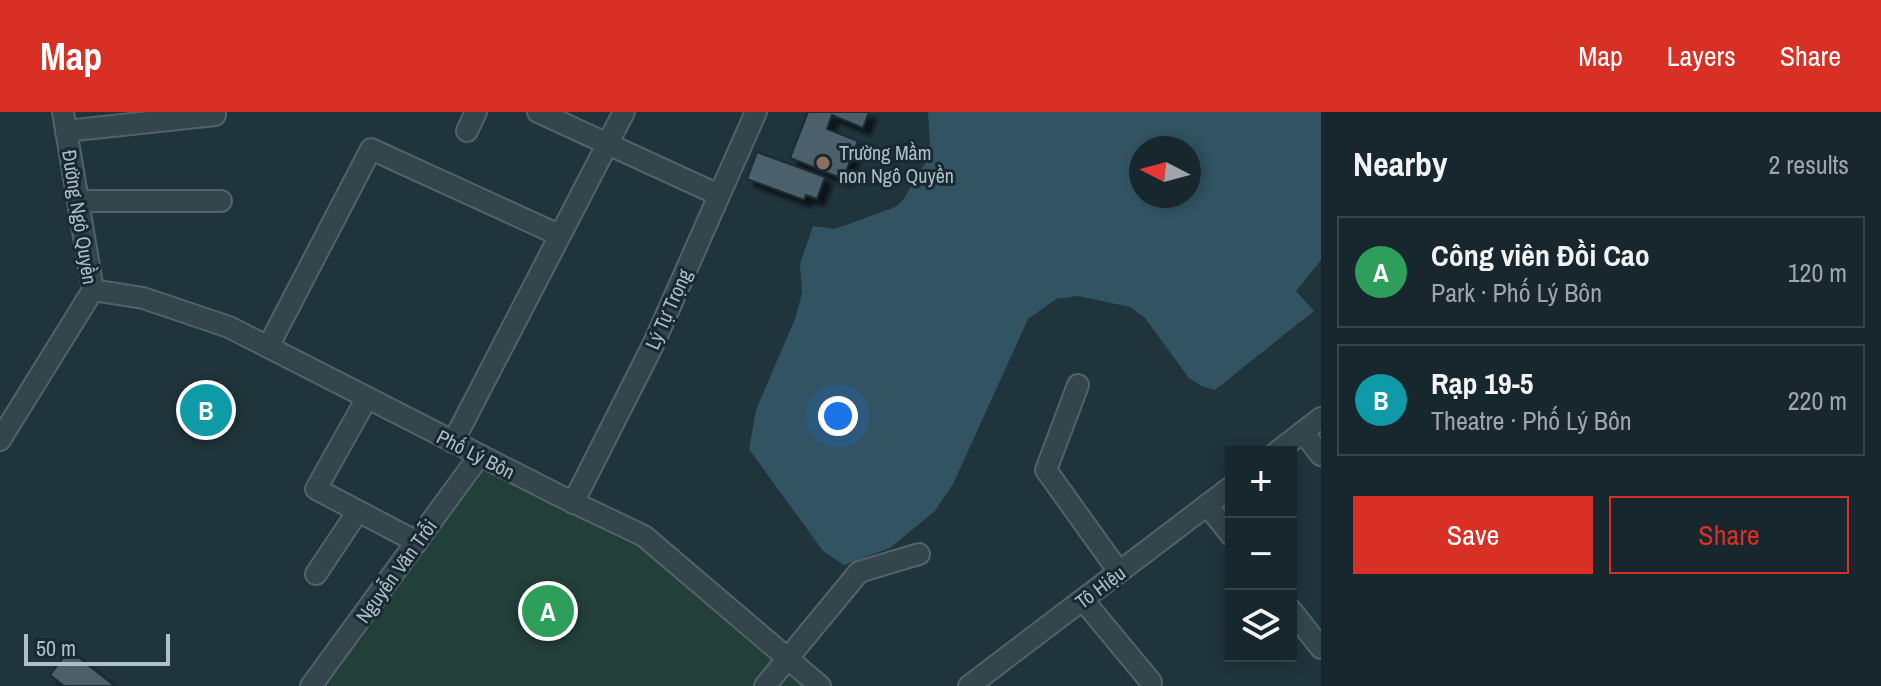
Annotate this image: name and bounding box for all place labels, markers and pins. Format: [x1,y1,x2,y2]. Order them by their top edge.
place label: Trường Mầm non Ngô Quyền [839,139,954,189]
marker: Trường Mầm non Ngô Quyền [814,154,832,172]
pin: B [180,380,232,440]
pin: A [522,581,574,641]

